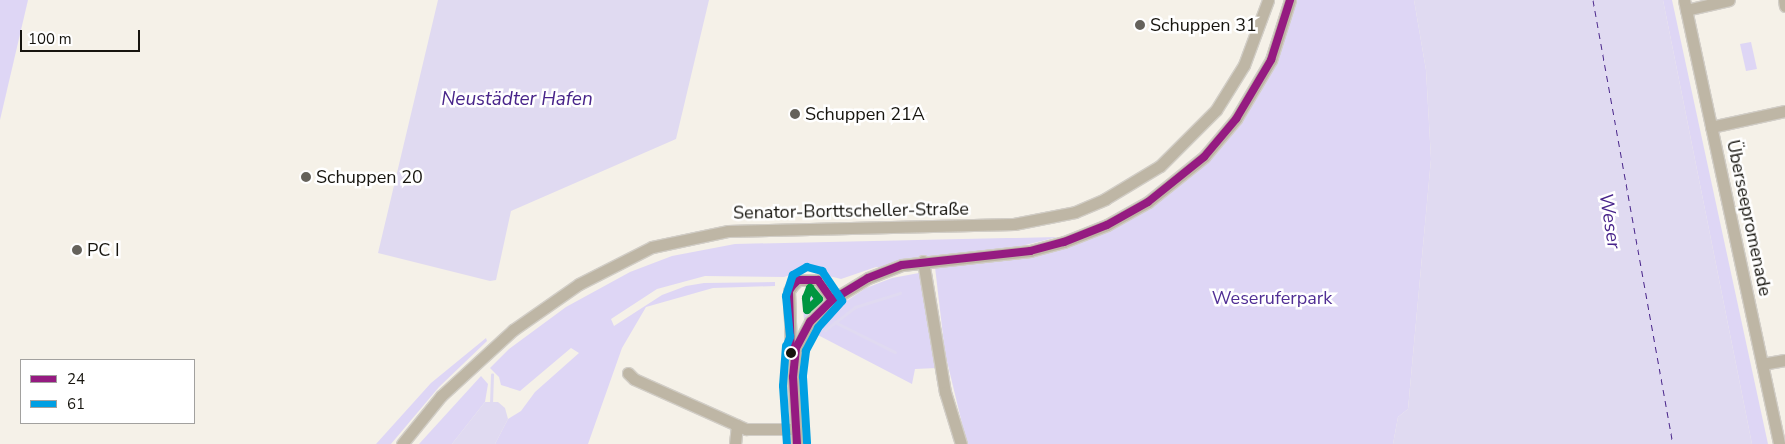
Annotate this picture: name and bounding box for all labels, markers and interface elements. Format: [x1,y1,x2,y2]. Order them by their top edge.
place label: Schuppen 31 [1150,14,1257,36]
marker: Schuppen 31 [1134,19,1146,31]
scale bar [22,20,142,52]
text: 100 m [28,29,72,49]
water label: Neustädter Hafen [441,89,593,111]
place label: Schuppen 21A [805,103,925,125]
marker: Schuppen 21A [789,108,801,120]
street label: Überseepromenade [1722,138,1776,298]
place label: Schuppen 20 [316,166,423,188]
marker: Schuppen 20 [300,171,312,183]
water label: Weser [1593,192,1625,250]
street label: Senator-Borttscheller-Straße [733,198,969,224]
place label: PC I [87,239,120,261]
marker: PC I [71,244,83,256]
park label: Weseruferpark [1212,287,1332,309]
unlabelled marker [786,348,796,358]
legend [20,359,195,424]
text: 24 [67,369,85,389]
text: 61 [67,394,85,414]

